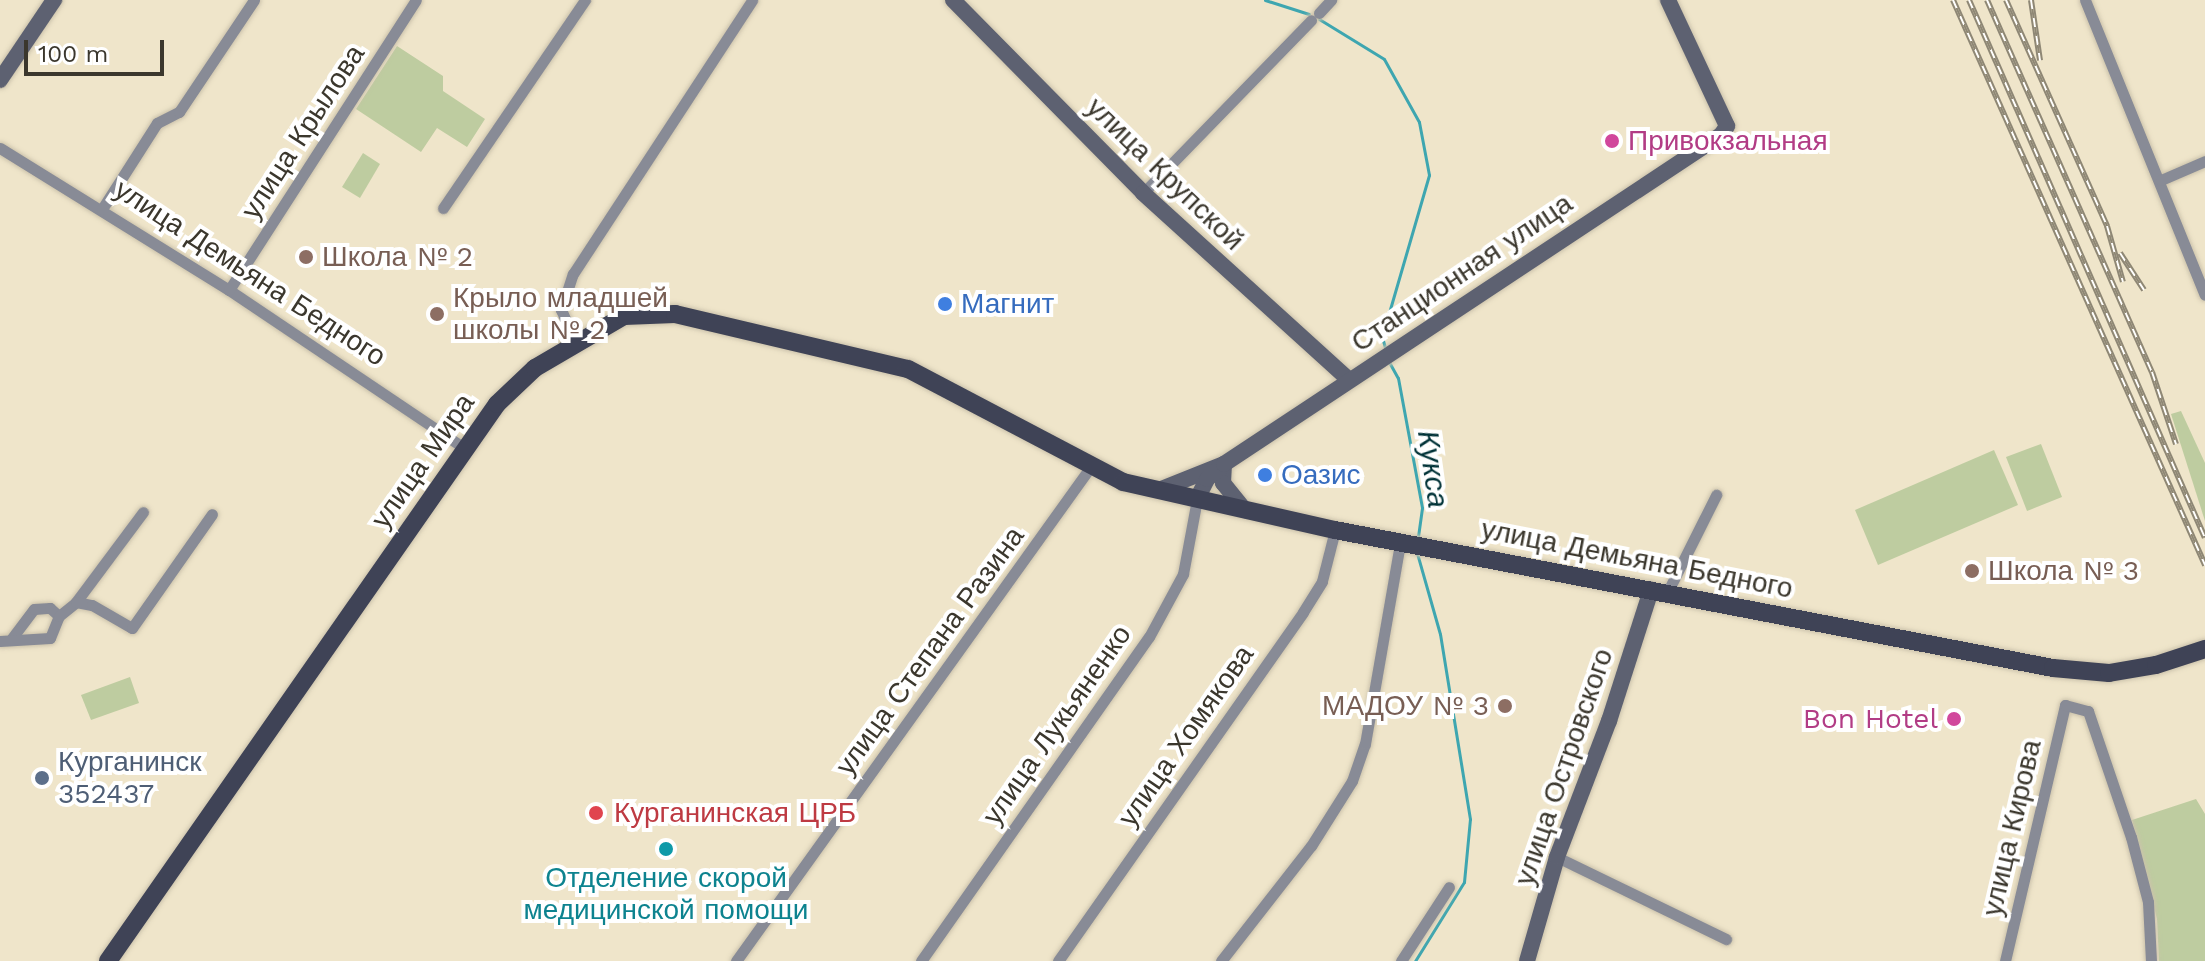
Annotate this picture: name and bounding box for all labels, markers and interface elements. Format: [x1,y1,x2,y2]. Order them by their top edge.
scale bar [28,24,168,74]
street label: улица Крылова [234,39,372,225]
text: 100 m [38,40,108,68]
street label: улица Крупской [1080,91,1250,257]
place label: Привокзальная [1628,124,1828,158]
marker: Привокзальная [1603,132,1621,150]
street label: улица Демьяна Бедного [108,173,392,373]
street label: Станционная улица [1345,187,1579,359]
place label: Школа № 2 [322,240,473,274]
marker: Школа № 2 [297,248,315,266]
place label: Крыло младшей школы № 2 [453,281,668,347]
place label: Магнит [961,287,1054,321]
marker: Магнит [936,295,954,313]
marker: Крыло младшей школы № 2 [428,305,446,323]
street label: улица Мира [364,387,482,535]
water label: Кукса [1410,428,1456,510]
place label: Оазис [1281,458,1361,492]
marker: Оазис [1256,466,1274,484]
street label: улица Демьяна Бедного [1478,512,1796,606]
street label: улица Степана Разина [829,520,1031,782]
place label: Школа № 3 [1988,554,2139,588]
marker: Школа № 3 [1963,562,1981,580]
street label: улица Лукьяненко [976,619,1138,831]
street label: улица Хомякова [1111,639,1261,833]
street label: улица Островского [1508,644,1620,890]
place label: МАДОУ № 3 [1322,689,1489,723]
marker: МАДОУ № 3 [1496,697,1514,715]
place label: Bon Hotel [1803,702,1938,736]
marker: Bon Hotel [1945,710,1963,728]
street label: улица Кирова [1975,737,2049,919]
place label: Курганинск 352437 [58,745,202,811]
marker: Курганинск 352437 [33,769,51,787]
place label: Курганинская ЦРБ [614,796,856,830]
marker: Курганинская ЦРБ [585,802,607,824]
marker: Отделение скорой медицинской помощи [657,840,675,858]
place label: Отделение скорой медицинской помощи [524,861,808,927]

